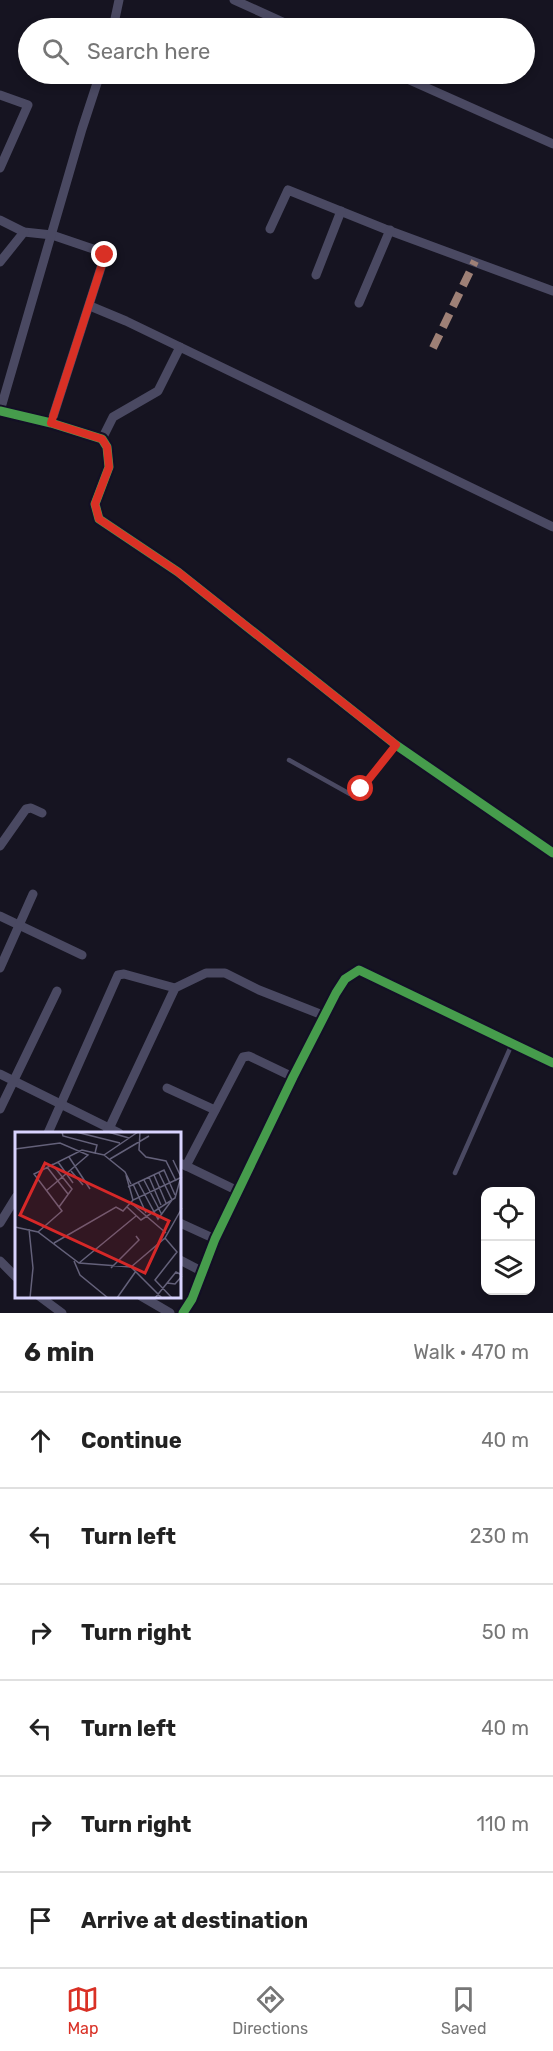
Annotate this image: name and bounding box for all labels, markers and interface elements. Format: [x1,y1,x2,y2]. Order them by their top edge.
search box [18,18,535,84]
icon: search [39,35,72,68]
text: Search here [87,38,210,65]
route end [91,241,117,267]
route start [347,775,373,801]
inset map [15,1132,182,1298]
map controls [481,1187,535,1295]
button: locate [481,1187,535,1241]
button: layers [481,1241,535,1295]
text: 6 min [24,1337,94,1368]
text: Walk · 470 m [413,1340,529,1364]
icon: ahead [24,1424,57,1457]
text: Continue [81,1427,182,1454]
text: 40 m [481,1428,529,1452]
icon: left [24,1520,57,1553]
text: Turn left [81,1523,176,1550]
text: 230 m [470,1524,529,1548]
icon: right [24,1616,57,1649]
text: Turn right [81,1619,191,1646]
text: 50 m [482,1620,529,1644]
icon: left [24,1712,57,1745]
text: Turn left [81,1715,176,1742]
text: 40 m [481,1716,529,1740]
icon: right [24,1808,57,1841]
text: Turn right [81,1811,191,1838]
text: 110 m [477,1812,529,1836]
icon: arrive [24,1904,57,1937]
text: Arrive at destination [81,1907,308,1934]
tab: Map [66,1983,99,2038]
tab: Directions [232,1983,308,2038]
tab: Saved [441,1983,487,2038]

